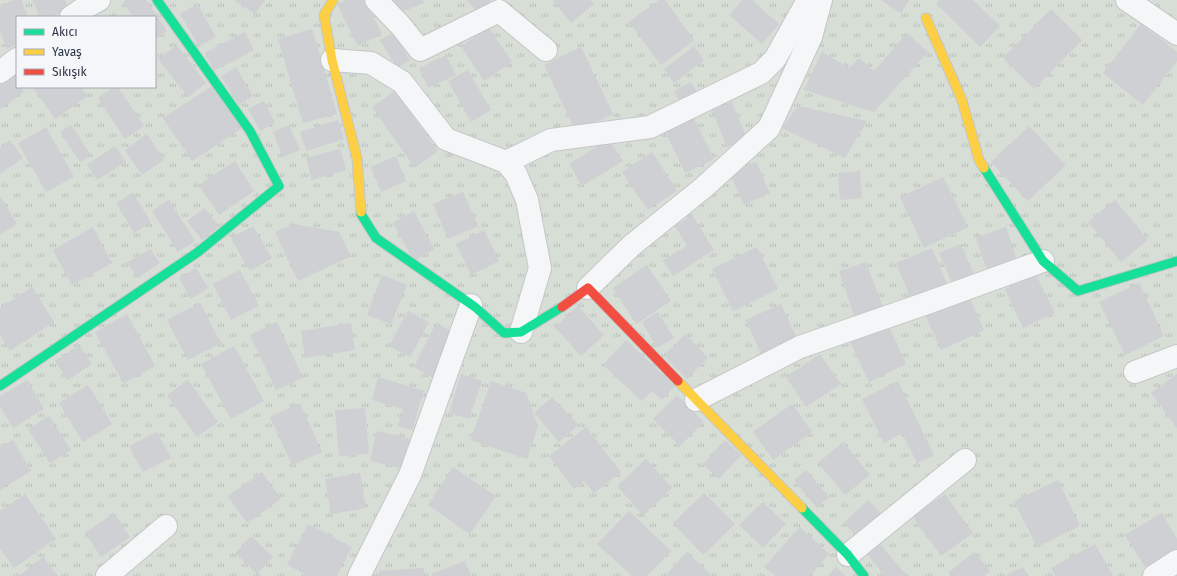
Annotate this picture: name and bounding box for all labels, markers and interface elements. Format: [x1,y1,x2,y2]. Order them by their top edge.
legend [16,16,156,88]
text: Akıcı [52,25,78,39]
text: Yavaş [52,45,82,59]
text: Sıkışık [52,65,87,79]

